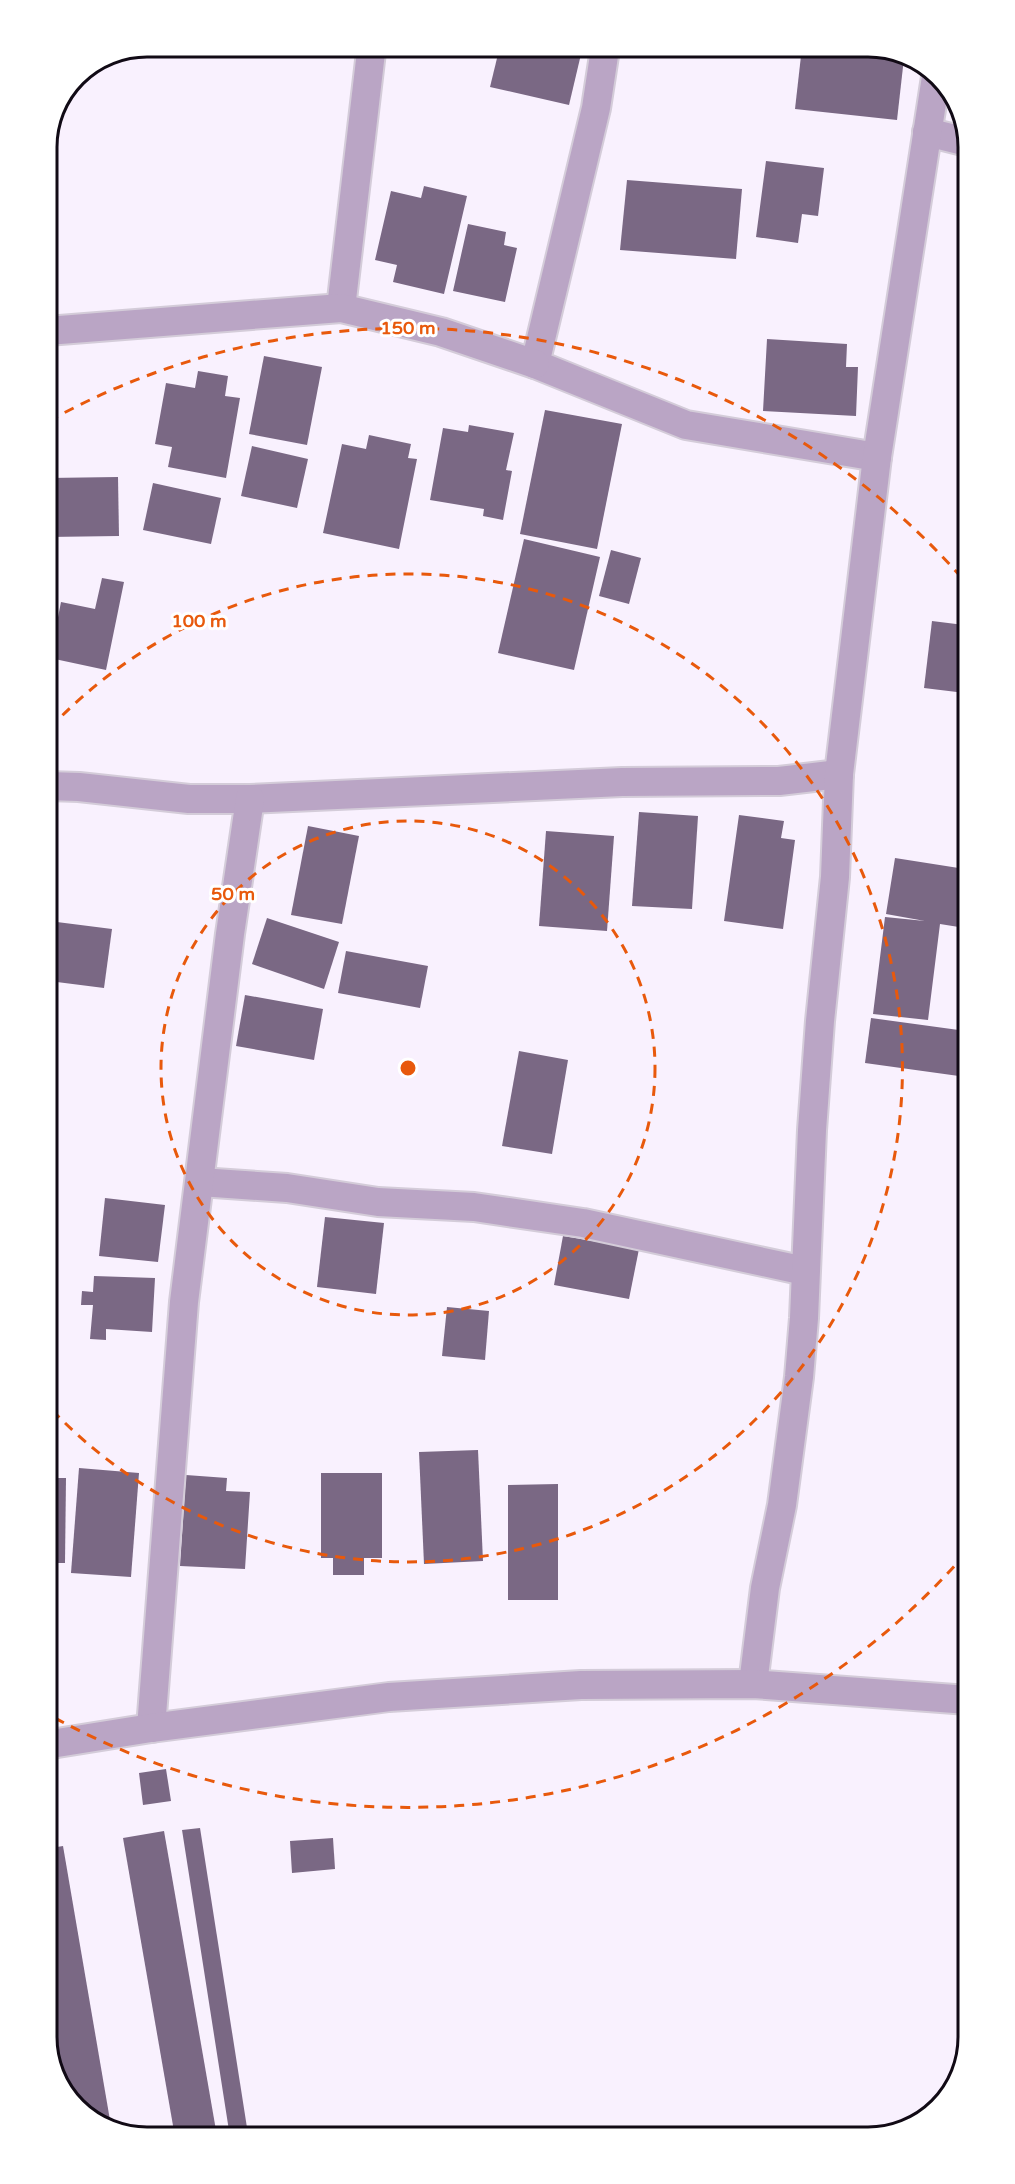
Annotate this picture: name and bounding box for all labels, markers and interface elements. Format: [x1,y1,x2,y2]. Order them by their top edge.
text: 150 m [380,317,436,339]
text: 100 m [171,610,227,632]
text: 50 m [211,883,255,905]
centre of rings [398,1058,418,1078]

